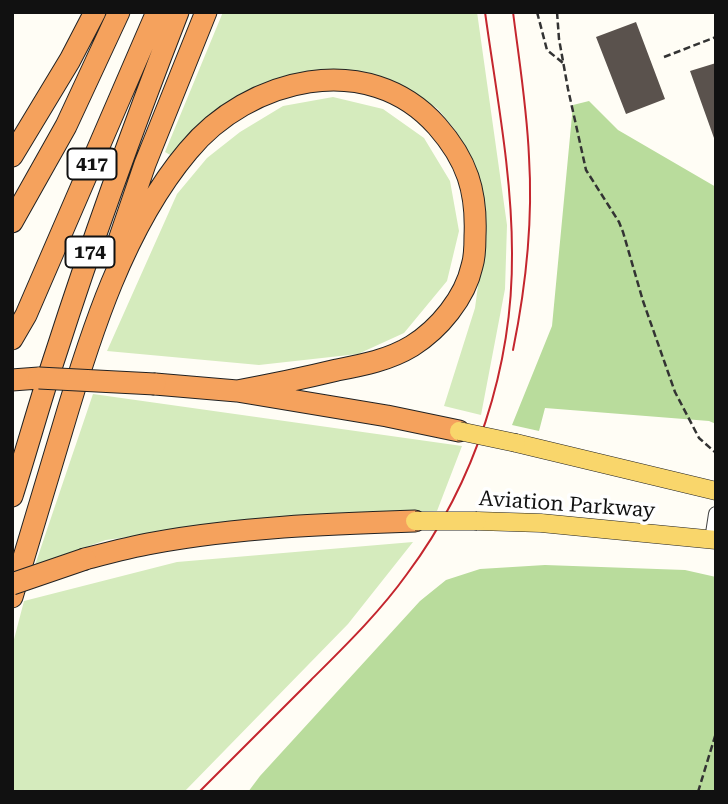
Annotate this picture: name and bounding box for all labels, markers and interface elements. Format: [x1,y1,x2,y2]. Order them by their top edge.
road number: 417 [68,148,116,180]
road number: 174 [66,236,114,268]
street label: Aviation Parkway [478,486,656,524]

